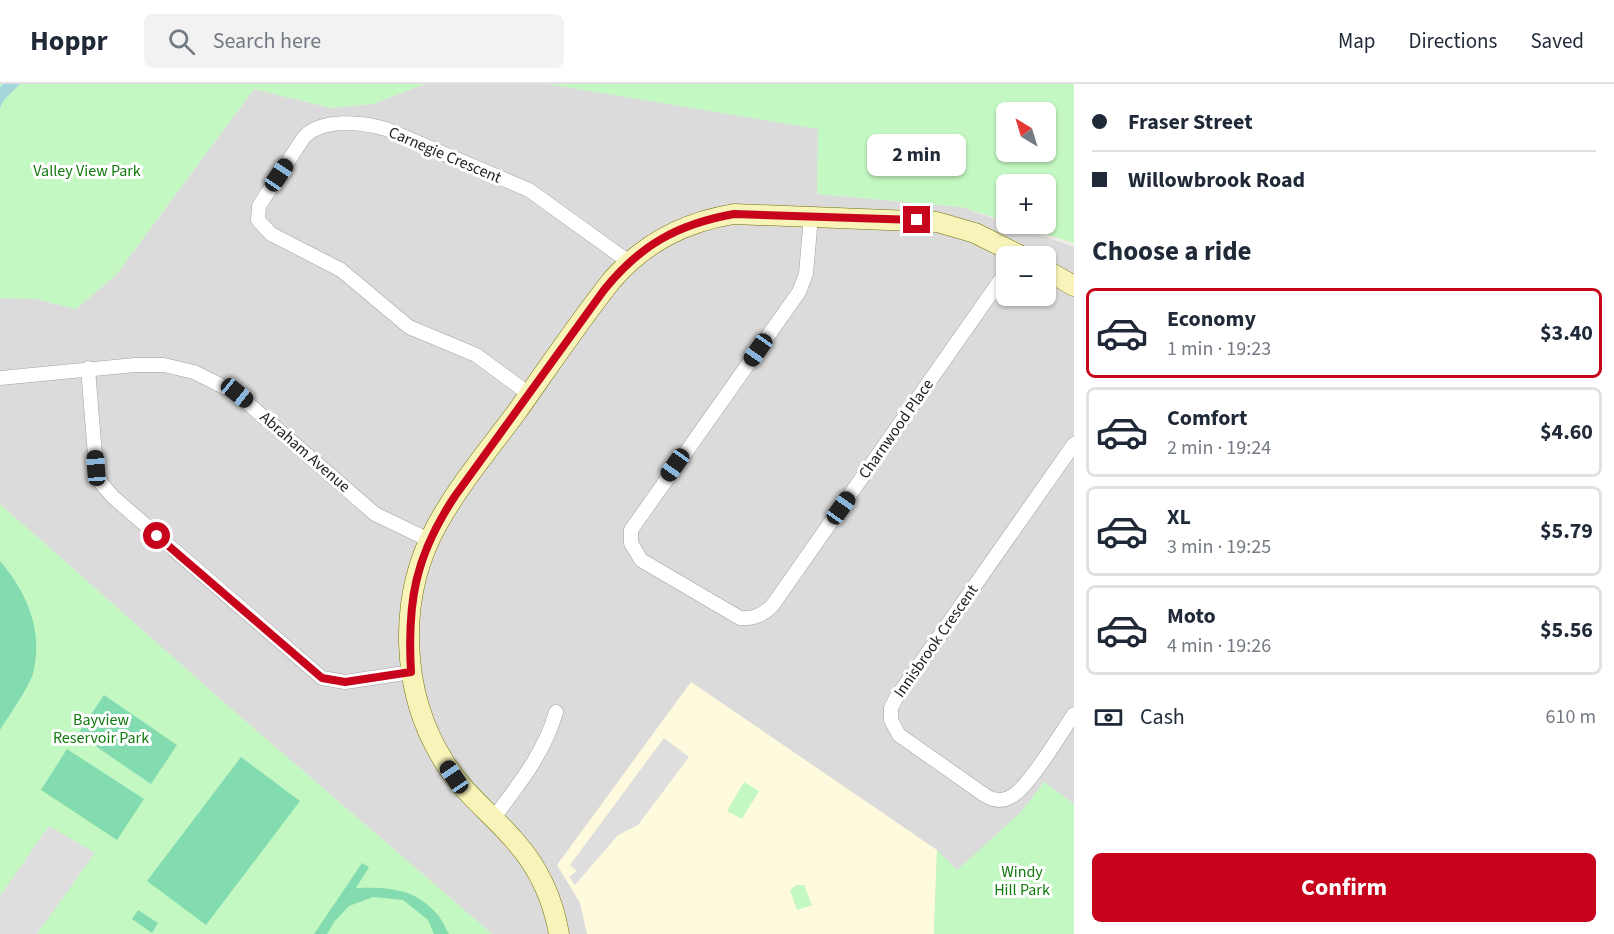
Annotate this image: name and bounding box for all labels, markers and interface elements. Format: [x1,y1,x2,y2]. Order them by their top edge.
search box [144,14,564,68]
text: Hoppr [30,21,108,61]
icon: search [165,25,198,58]
text: Search here [213,25,321,57]
text: Map [1338,26,1376,56]
text: Directions [1409,26,1497,56]
text: Saved [1530,26,1584,56]
north arrow [996,102,1056,162]
map controls [996,102,1056,306]
text: Fraser Street [1128,106,1253,138]
street label: Carnegie Crescent [385,121,505,189]
callout: 2 min [868,133,966,175]
text: 2 min [892,141,941,169]
car [261,155,297,195]
park label: Valley View Park [33,160,141,182]
text: Willowbrook Road [1128,164,1305,196]
button: + [996,174,1056,234]
route end [903,206,930,233]
text: Choose a ride [1092,232,1252,271]
button: − [996,246,1056,306]
text: Economy [1167,303,1256,335]
icon: car [1095,306,1149,360]
text: $3.40 [1540,317,1593,349]
car [740,330,776,370]
text: 1 min · 19:23 [1167,335,1271,363]
car [217,375,257,411]
street label: Charnwood Place [853,375,939,483]
text: Comfort [1167,402,1248,434]
icon: car [1095,405,1149,459]
street label: Abraham Avenue [255,407,355,498]
text: $4.60 [1540,416,1593,448]
text: 2 min · 19:24 [1167,434,1271,462]
car [657,445,693,485]
car [86,449,106,487]
car [823,488,859,528]
text: XL [1167,501,1191,533]
icon: car [1095,504,1149,558]
text: $5.79 [1540,515,1593,547]
route start [143,522,170,549]
text: 3 min · 19:25 [1167,533,1271,561]
street label: Innisbrook Crescent [889,580,984,702]
text: Moto [1167,600,1216,632]
icon: car [1095,603,1149,657]
text: $5.56 [1540,614,1593,646]
text: 4 min · 19:26 [1167,632,1271,660]
icon: cash [1092,701,1125,734]
text: Cash [1140,701,1185,733]
text: 610 m [1546,703,1596,731]
park label: Bayview Reservoir Park [53,709,149,749]
car [436,757,472,797]
button: Confirm [1092,853,1596,922]
park label: Windy Hill Park [994,861,1050,901]

